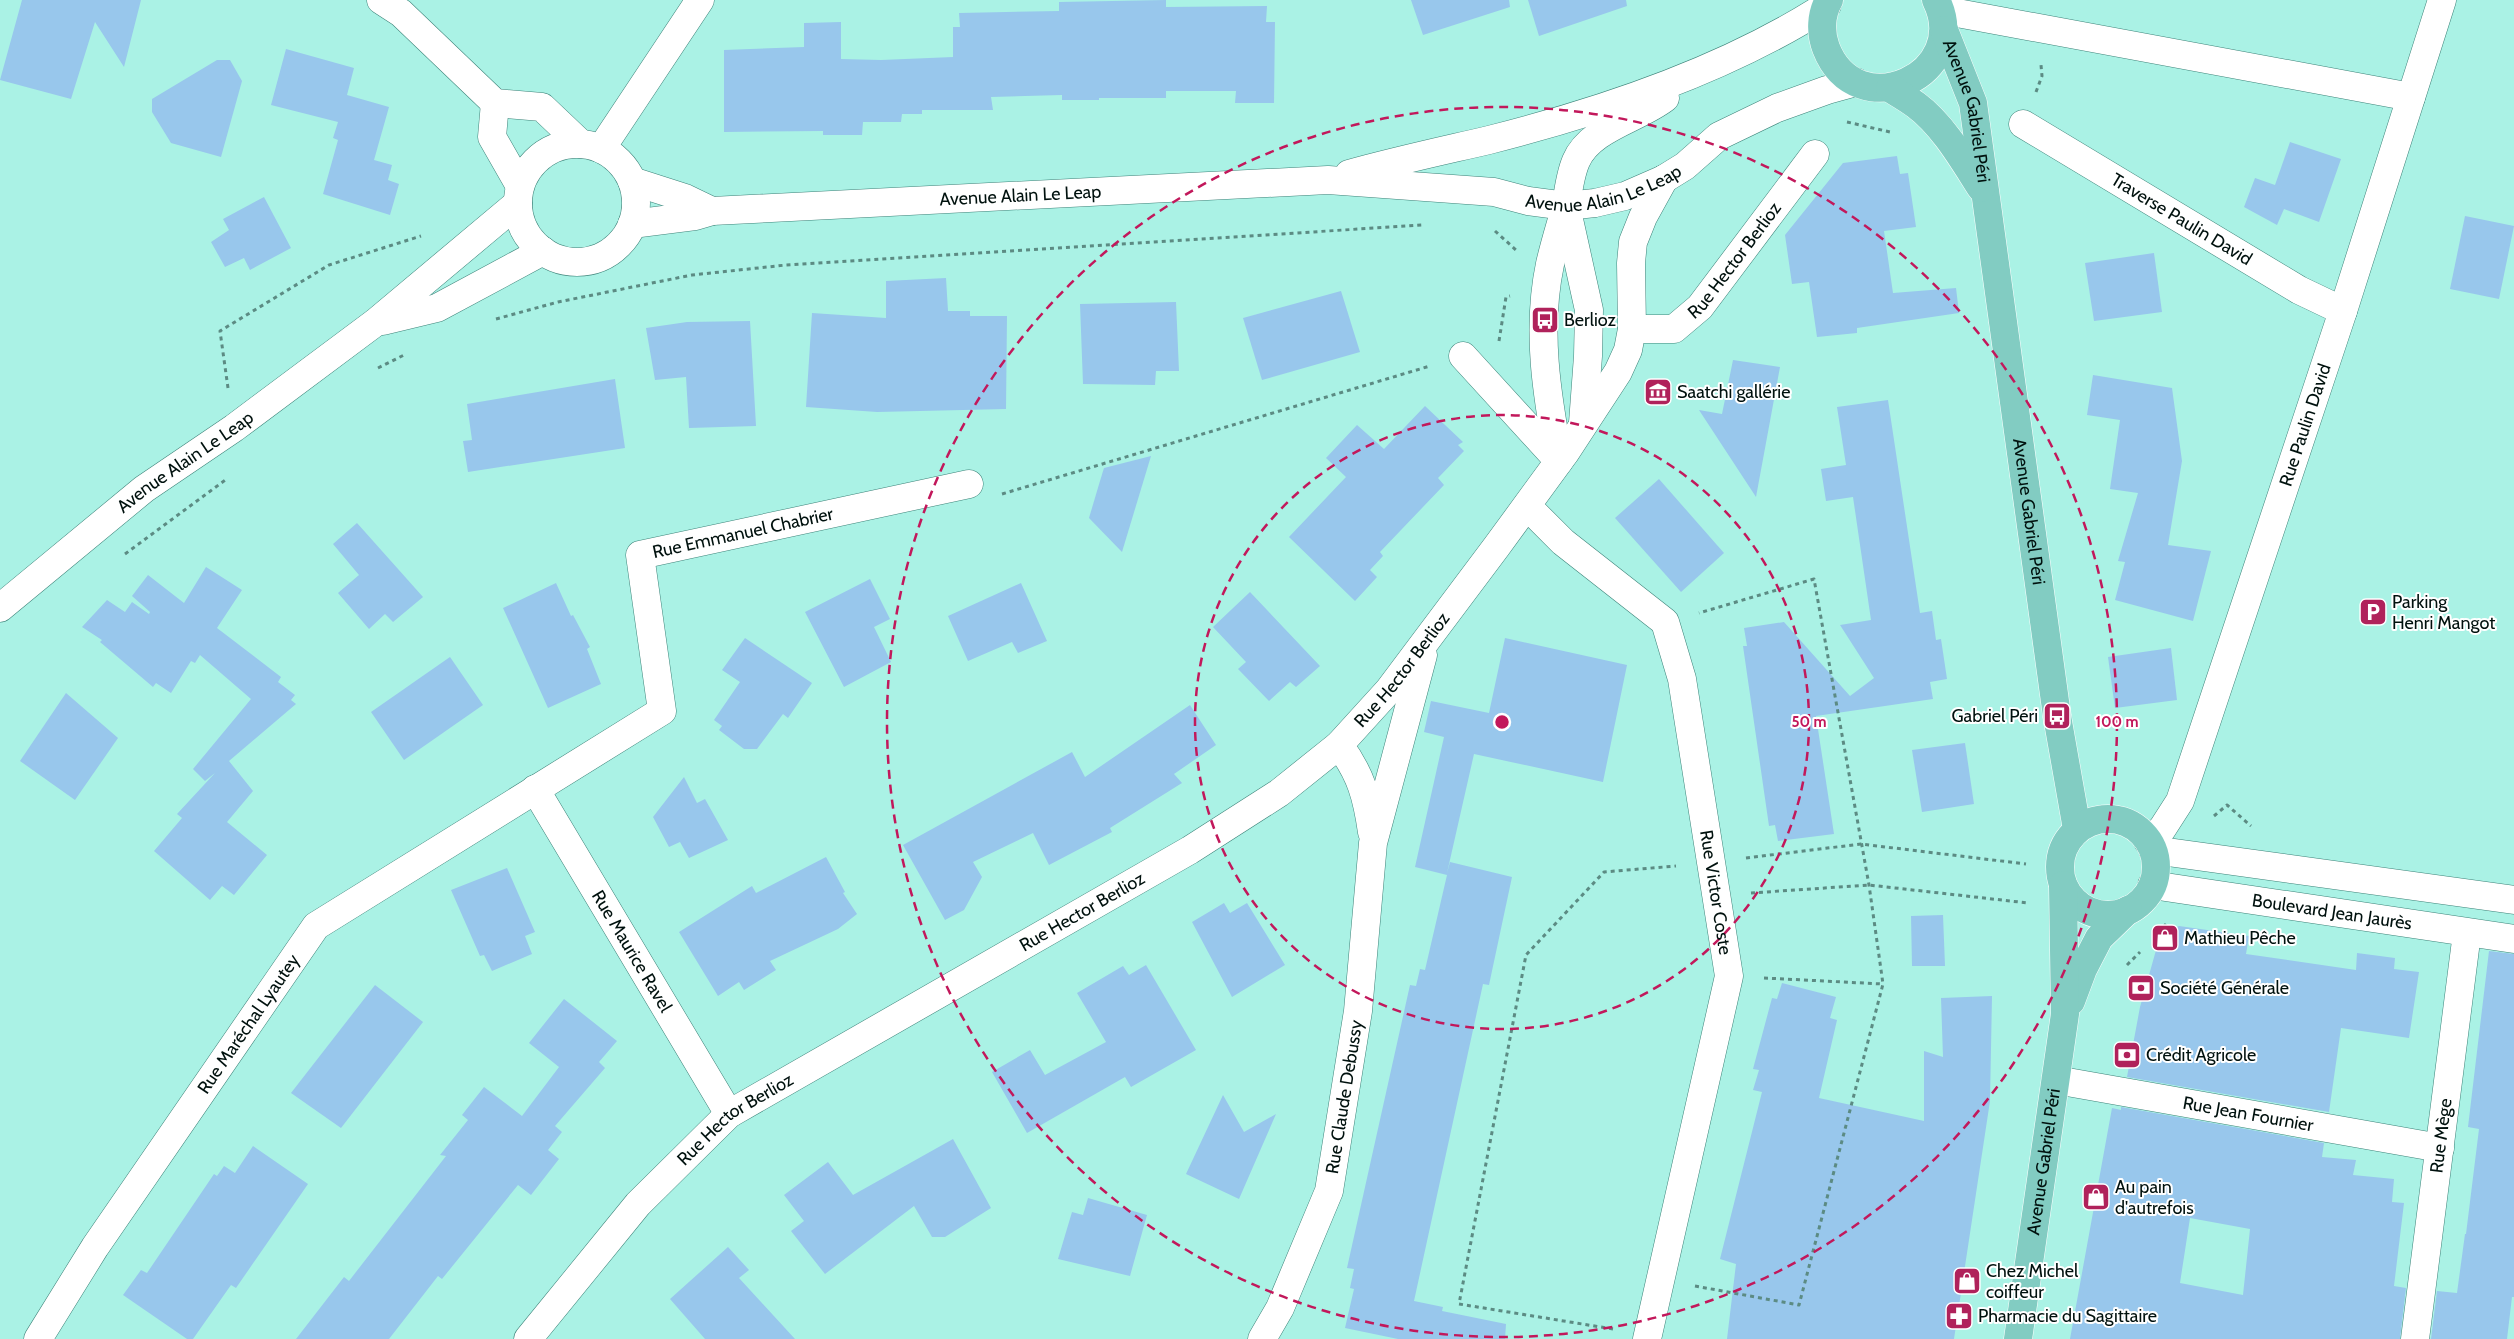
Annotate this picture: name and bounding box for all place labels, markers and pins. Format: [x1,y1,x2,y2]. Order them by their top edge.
bus stop icon: Berlioz [1530,305,1560,335]
place label: Berlioz [1564,309,1616,331]
museum icon: Saatchi gallérie [1643,377,1673,407]
place label: Saatchi gallérie [1677,381,1790,403]
place label: Parking Henri Mangot [2392,591,2495,634]
parking icon: Parking Henri Mangot [2358,597,2388,627]
bus stop icon: Gabriel Péri [2042,701,2072,731]
place label: Gabriel Péri [1951,705,2038,727]
centre of rings [1493,713,1511,731]
shop icon: Mathieu Pêche [2150,923,2180,953]
place label: Mathieu Pêche [2184,927,2296,949]
bank icon: Société Générale [2126,973,2156,1003]
place label: Société Générale [2160,977,2289,999]
bank icon: Crédit Agricole [2112,1040,2142,1070]
place label: Crédit Agricole [2146,1044,2256,1066]
place label: Au pain d'autrefois [2115,1176,2194,1219]
shop icon: Au pain d'autrefois [2081,1182,2111,1212]
place label: Chez Michel coiffeur [1986,1260,2079,1303]
shop icon: Chez Michel coiffeur [1952,1266,1982,1296]
pharmacy icon: Pharmacie du Sagittaire [1944,1301,1974,1331]
place label: Pharmacie du Sagittaire [1978,1305,2157,1327]

